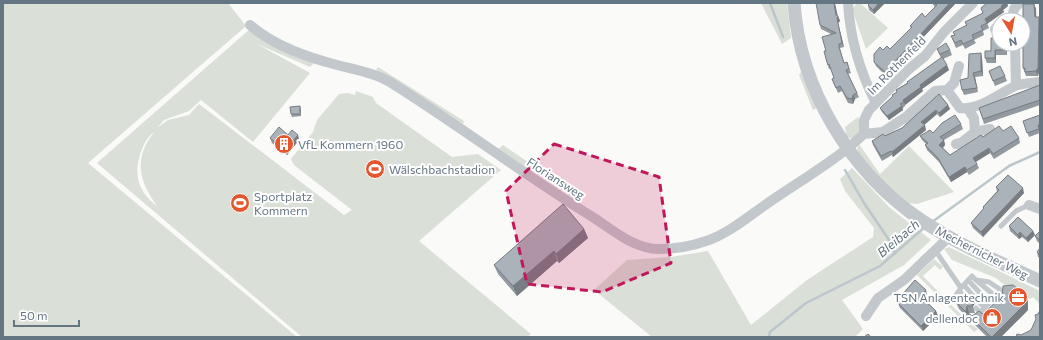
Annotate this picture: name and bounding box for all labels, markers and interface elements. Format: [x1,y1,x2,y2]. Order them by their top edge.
north arrow [991,12,1031,52]
street label: Im Rothenfeld [864,33,928,97]
text: N [1008,35,1018,49]
building icon: VfL Kommern 1960 [273,133,295,155]
place label: VfL Kommern 1960 [298,137,403,151]
street label: Floriansweg [525,154,588,202]
sports icon: Wälschbachstadion [364,158,386,180]
place label: Wälschbachstadion [389,162,495,176]
place label: Sportplatz Kommern [254,189,312,217]
sports icon: Sportplatz Kommern [229,192,251,214]
water label: Bleibach [874,216,922,260]
street label: Mechernicher Weg [933,223,1031,282]
office icon: TSN Anlagentechnik [1007,286,1029,308]
place label: TSN Anlagentechnik [893,290,1004,304]
scale bar [14,302,79,328]
shop icon: dellendoc [981,307,1003,329]
text: 50 m [20,308,48,322]
place label: dellendoc [925,311,978,325]

